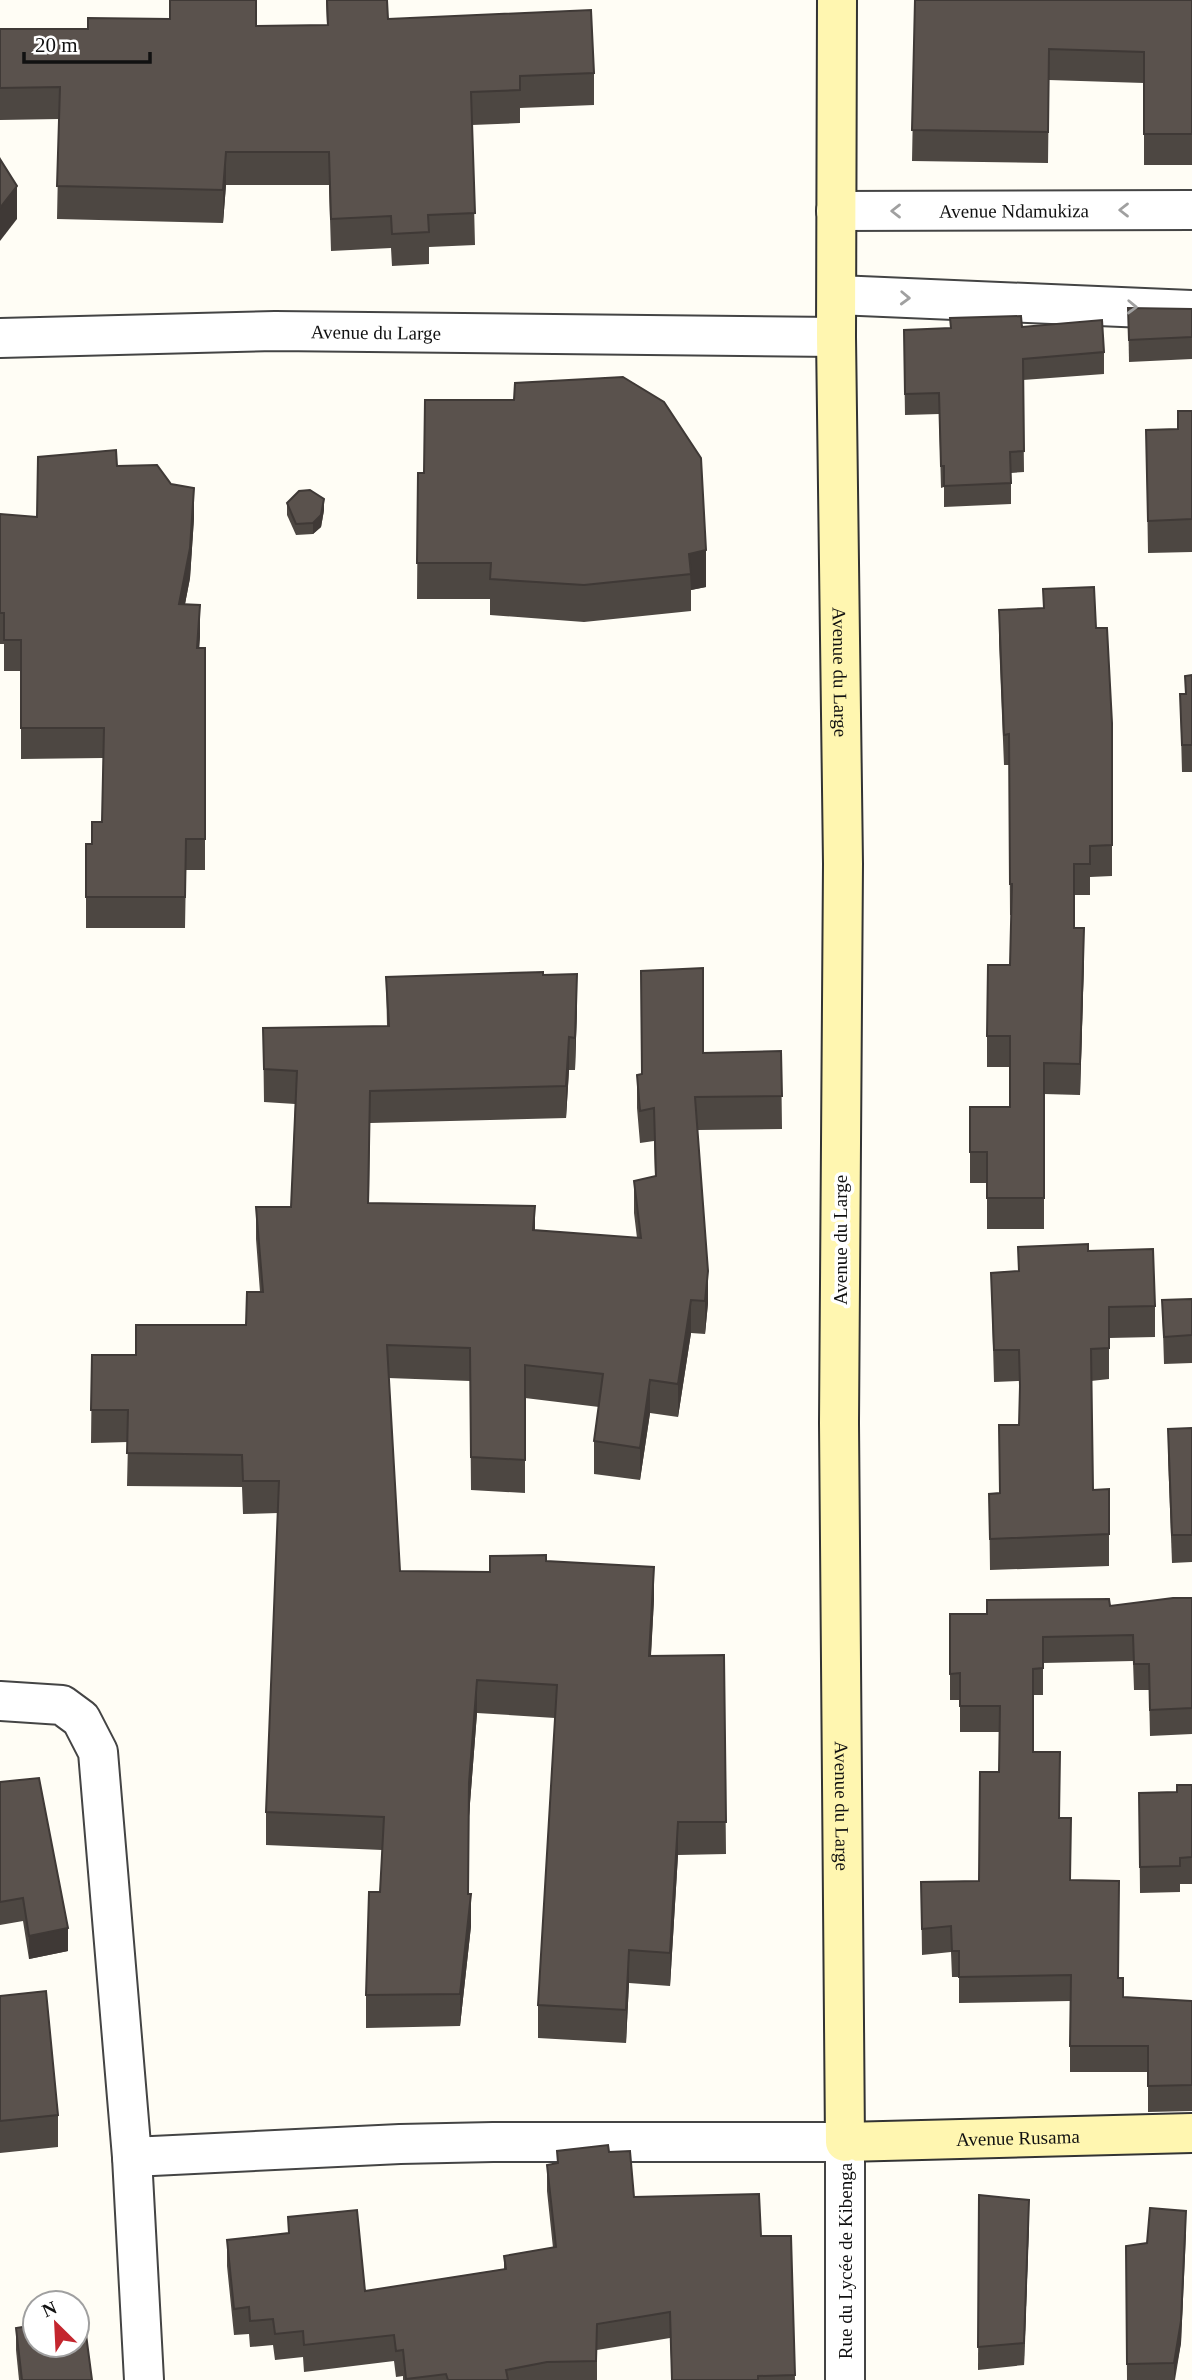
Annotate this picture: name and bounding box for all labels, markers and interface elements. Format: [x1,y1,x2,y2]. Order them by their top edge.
scale bar [24,21,150,65]
text: 20 m [35,33,78,57]
street label: Avenue Ndamukiza [939,200,1090,221]
one-way arrow [1118,202,1129,218]
one-way arrow [891,203,901,219]
one-way arrow [899,290,910,305]
one-way arrow [1127,300,1138,315]
street label: Avenue du Large [311,321,441,343]
street label: Avenue du Large [829,607,852,737]
street label: Avenue du Large [830,1175,851,1305]
street label: Avenue du Large [831,1741,853,1871]
street label: Avenue Rusama [956,2125,1081,2150]
street label: Rue du Lycée de Kibenga [835,2162,856,2359]
north arrow [21,2289,91,2359]
text: N [39,2296,60,2321]

